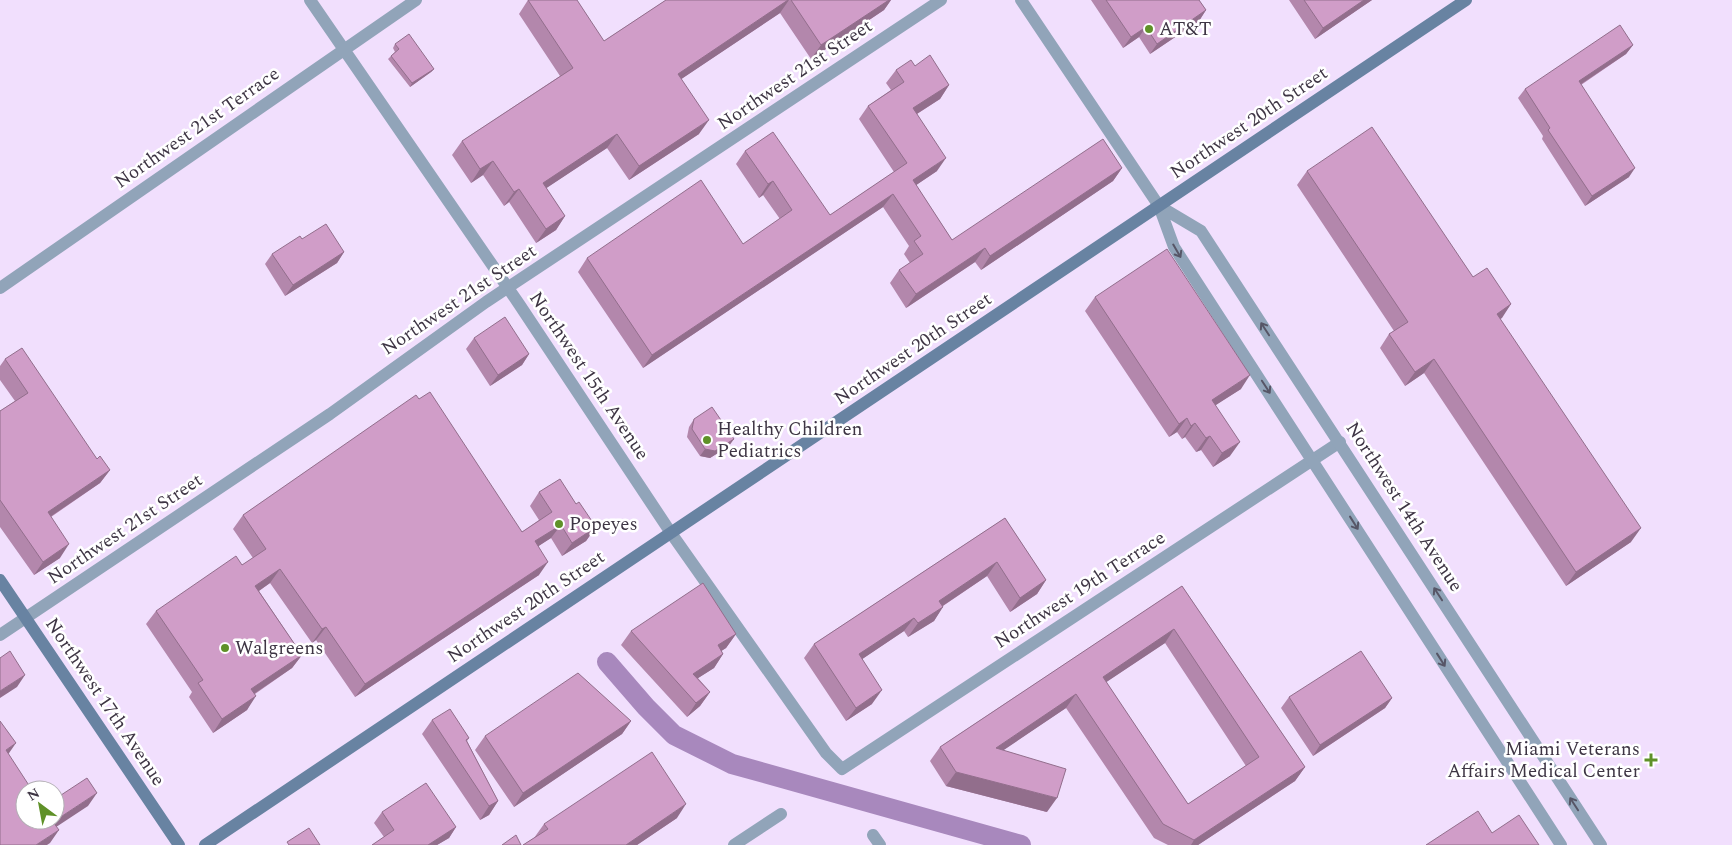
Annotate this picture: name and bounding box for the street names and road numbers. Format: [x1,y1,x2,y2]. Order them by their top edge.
street label: Northwest 21st Street [711,12,879,138]
street label: Northwest 20th Street [1164,59,1334,187]
street label: Northwest 21st Terrace [108,60,286,196]
street label: Northwest 21st Street [375,237,543,363]
street label: Northwest 20th Street [828,285,998,413]
street label: Northwest 15th Avenue [522,286,656,466]
street label: Northwest 14th Avenue [1338,416,1470,598]
street label: Northwest 21st Street [41,466,209,592]
street label: Northwest 19th Terrace [989,524,1171,656]
street label: Northwest 20th Street [441,543,611,671]
street label: Northwest 17th Avenue [38,612,172,792]

